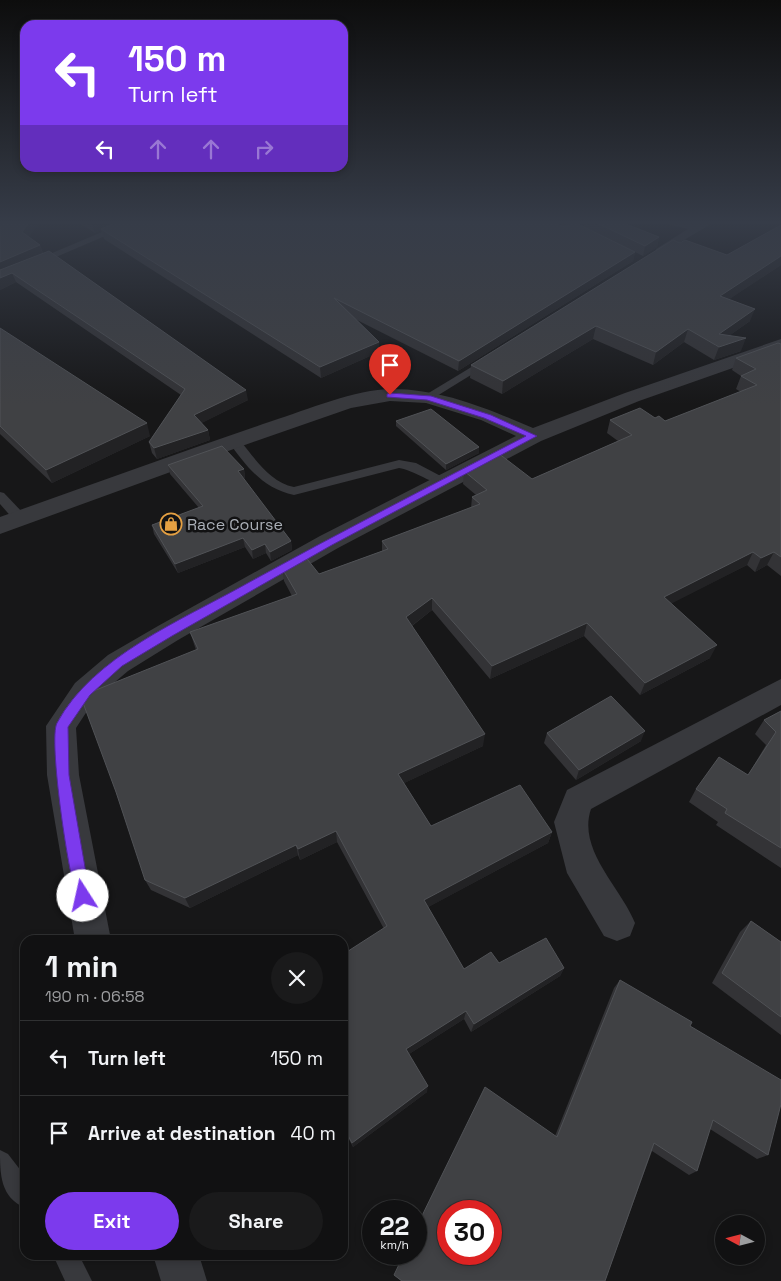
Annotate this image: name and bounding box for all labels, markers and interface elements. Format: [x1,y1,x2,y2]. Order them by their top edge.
text: 150 m [128,37,226,81]
icon: left [45,40,110,105]
text: Turn left [128,80,218,108]
icon: left [91,135,119,163]
icon: ahead [144,135,172,163]
icon: ahead [197,135,225,163]
icon: right [250,135,278,163]
pin [369,344,411,395]
icon: arrive [376,351,404,379]
shop icon: Race Course [159,512,183,536]
place label: Race Course [187,514,283,535]
position arrow [56,869,108,921]
text: 1 min [45,947,118,986]
button: close [271,952,323,1004]
text: 190 m · 06:58 [45,986,144,1007]
icon: left [45,1044,73,1072]
text: Turn left [88,1046,166,1071]
text: 150 m [270,1046,323,1071]
icon: arrive [45,1119,73,1147]
text: Arrive at destination [88,1121,276,1146]
text: 40 m [291,1121,336,1146]
button: Exit [45,1192,179,1250]
button: Share [189,1192,323,1250]
speed limit sign: 30 [437,1200,502,1265]
text: 22 [380,1210,409,1242]
north arrow [715,1215,765,1265]
map controls [715,1215,765,1265]
text: km/h [380,1237,409,1253]

